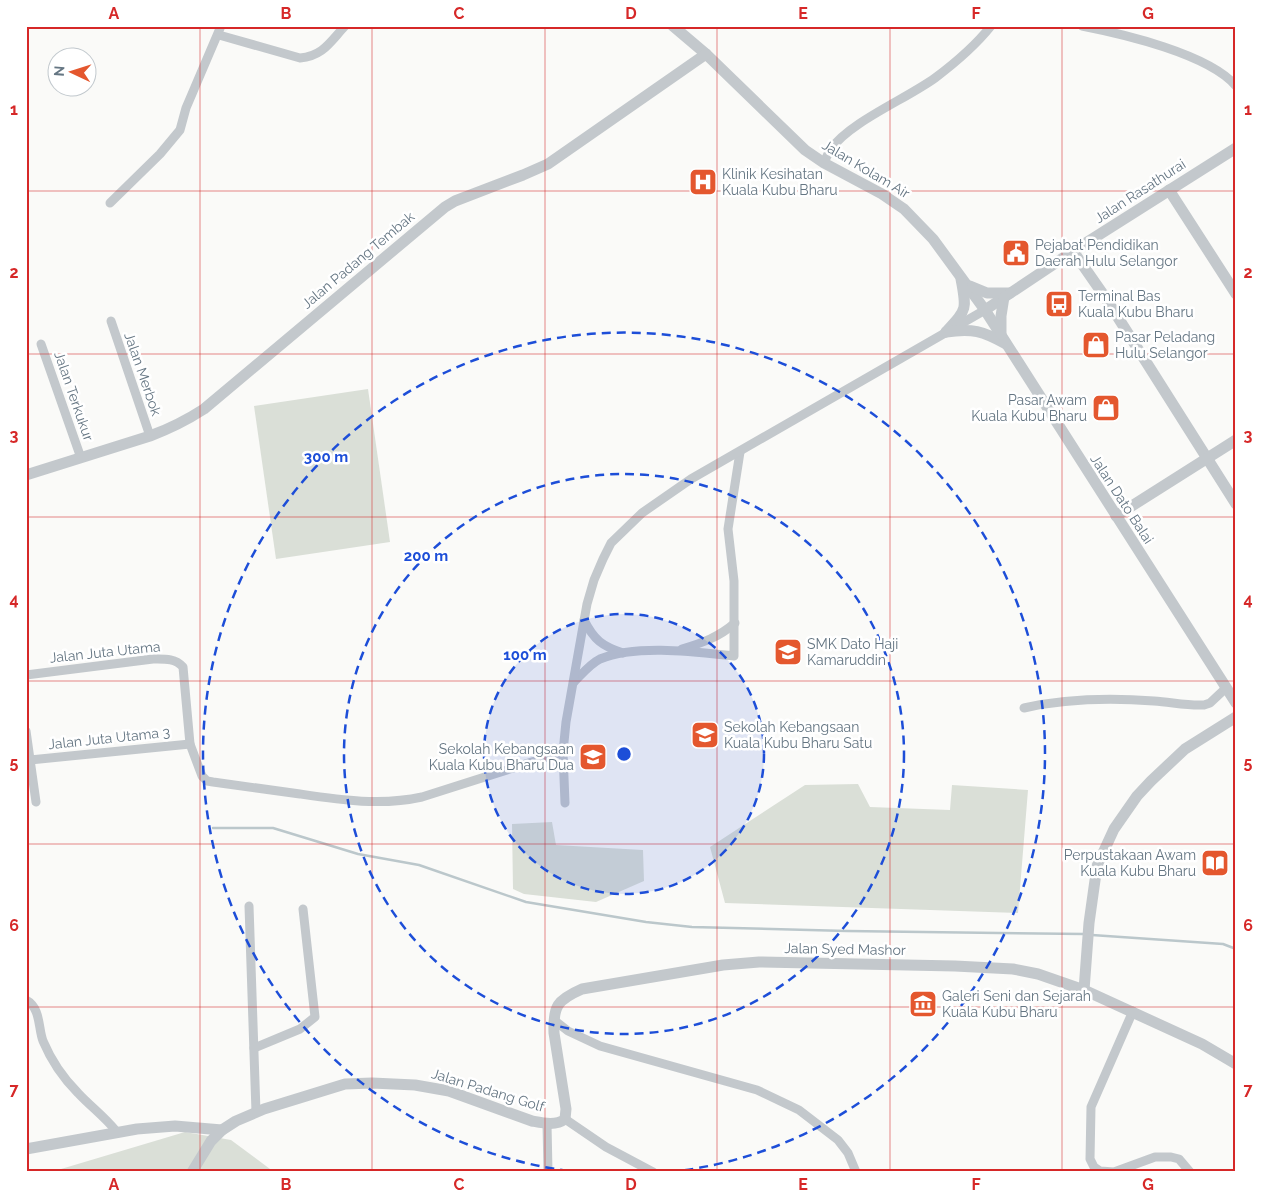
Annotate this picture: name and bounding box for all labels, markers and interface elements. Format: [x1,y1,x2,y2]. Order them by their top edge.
text: A [109,4,120,23]
text: B [281,4,292,23]
text: C [454,4,465,23]
text: D [625,4,637,23]
text: E [798,4,808,23]
text: F [971,4,981,23]
text: G [1142,4,1154,23]
north arrow [48,48,98,98]
text: N [51,65,67,77]
text: 1 [10,100,18,119]
text: 1 [1244,100,1252,119]
street label: Jalan Kolam Air [819,137,913,201]
street label: Jalan Rasathurai [1092,156,1188,226]
place label: Klinik Kesihatan Kuala Kubu Bharu [722,166,838,198]
hospital icon: Klinik Kesihatan Kuala Kubu Bharu [688,167,718,197]
street label: Jalan Padang Tembak [299,208,418,312]
place label: Pejabat Pendidikan Daerah Hulu Selangor [1035,237,1178,269]
public building icon: Pejabat Pendidikan Daerah Hulu Selangor [1001,238,1031,268]
text: 2 [9,263,19,282]
text: 2 [1243,263,1253,282]
place label: Terminal Bas Kuala Kubu Bharu [1078,288,1194,320]
bus stop icon: Terminal Bas Kuala Kubu Bharu [1044,289,1074,319]
place label: Pasar Peladang Hulu Selangor [1115,329,1215,361]
street label: Jalan Merbok [121,330,165,418]
shop icon: Pasar Peladang Hulu Selangor [1081,330,1111,360]
street label: Jalan Terkukur [51,349,97,443]
place label: Pasar Awam Kuala Kubu Bharu [971,392,1087,424]
shop icon: Pasar Awam Kuala Kubu Bharu [1091,393,1121,423]
text: 3 [10,426,19,445]
text: 3 [1244,426,1253,445]
text: 300 m [304,448,348,466]
street label: Jalan Dato Balai [1087,452,1157,546]
text: 200 m [404,547,448,565]
text: 4 [9,590,19,609]
text: 4 [1243,590,1253,609]
place label: SMK Dato Haji Kamaruddin [807,636,898,668]
school or university icon: SMK Dato Haji Kamaruddin [773,637,803,667]
street label: Jalan Juta Utama [49,638,161,666]
text: 100 m [503,646,547,664]
place label: Sekolah Kebangsaan Kuala Kubu Bharu Satu [724,719,872,751]
school or university icon: Sekolah Kebangsaan Kuala Kubu Bharu Satu [690,720,720,750]
street label: Jalan Juta Utama 3 [47,724,171,752]
place label: Sekolah Kebangsaan Kuala Kubu Bharu Dua [429,741,574,773]
school or university icon: Sekolah Kebangsaan Kuala Kubu Bharu Dua [578,742,608,772]
centre of rings [615,745,633,763]
text: 5 [10,753,19,772]
text: 5 [1244,753,1253,772]
place label: Perpustakaan Awam Kuala Kubu Bharu [1064,847,1196,879]
library icon: Perpustakaan Awam Kuala Kubu Bharu [1200,848,1230,878]
text: 6 [9,916,19,935]
text: 6 [1243,916,1253,935]
street label: Jalan Syed Mashor [784,940,906,958]
place label: Galeri Seni dan Sejarah Kuala Kubu Bharu [942,988,1091,1020]
museum icon: Galeri Seni dan Sejarah Kuala Kubu Bharu [908,989,938,1019]
street label: Jalan Padang Golf [430,1065,548,1115]
text: 7 [10,1080,19,1099]
text: 7 [1244,1080,1253,1099]
text: A [109,1175,120,1194]
text: B [281,1175,292,1194]
text: C [454,1175,465,1194]
text: D [625,1175,637,1194]
text: E [798,1175,808,1194]
text: F [971,1175,981,1194]
text: G [1142,1175,1154,1194]

